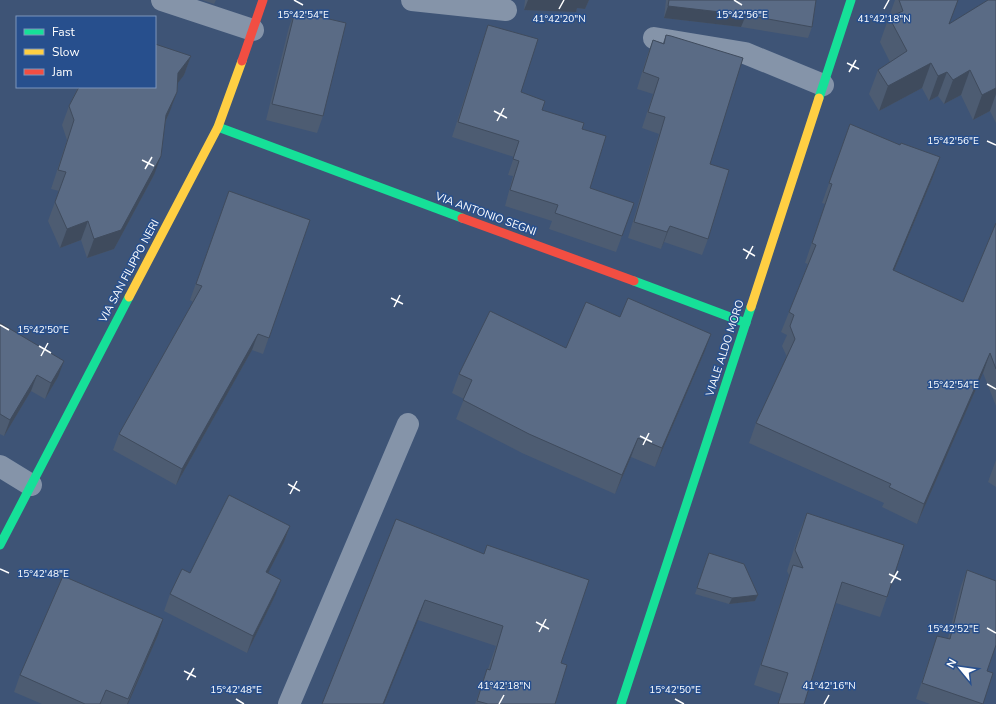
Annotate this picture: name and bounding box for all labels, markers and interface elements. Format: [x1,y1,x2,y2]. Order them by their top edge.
text: 15°42'54"E [277,8,329,22]
text: 15°42'56"E [716,8,768,22]
text: 41°42'20"N [532,12,586,26]
text: 41°42'18"N [857,12,911,26]
legend [16,16,156,88]
text: Fast [52,24,75,40]
text: Slow [52,44,80,60]
text: Jam [51,64,73,80]
text: 15°42'56"E [927,134,979,148]
street label: VIA ANTONIO SEGNI [433,188,539,239]
street label: VIA SAN FILIPPO NERI [95,217,162,326]
street label: VIALE ALDO MORO [702,298,748,399]
text: 15°42'50"E [17,323,69,337]
text: 15°42'54"E [927,378,979,392]
text: 15°42'48"E [17,567,69,581]
text: 15°42'52"E [927,622,979,636]
north arrow [940,648,980,688]
text: N [943,656,960,671]
text: 41°42'18"N [477,679,531,693]
text: 41°42'16"N [802,679,856,693]
text: 15°42'48"E [210,683,262,697]
text: 15°42'50"E [649,683,701,697]

